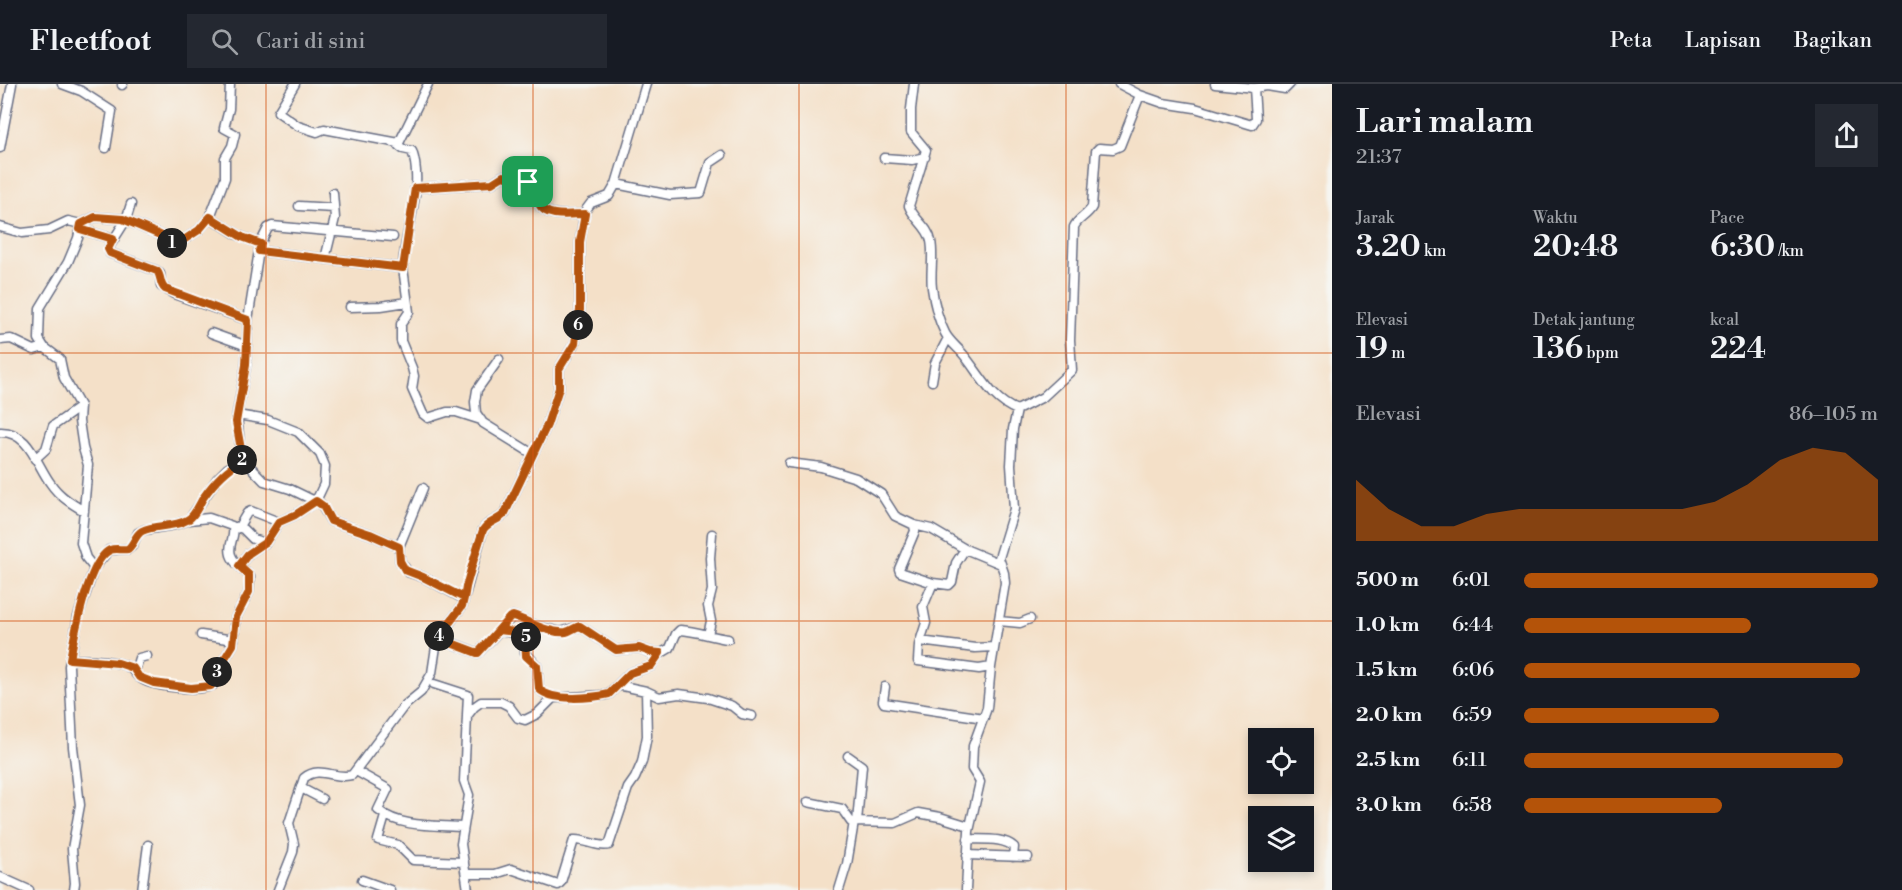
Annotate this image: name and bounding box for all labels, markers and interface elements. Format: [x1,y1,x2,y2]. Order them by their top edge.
search box [187,14,607,68]
text: Fleetfoot [30,24,151,59]
icon: search [208,25,241,58]
text: Cari di sini [256,28,366,55]
text: Peta [1610,28,1652,54]
text: Lapisan [1685,28,1761,54]
text: Bagikan [1794,28,1872,54]
text: Lari malam [1356,102,1533,143]
button: share [1815,104,1878,167]
text: 21:37 [1356,145,1402,170]
pin [502,156,553,207]
icon: arrive [511,165,544,198]
text: Jarak [1356,208,1394,228]
text: Waktu [1533,208,1578,228]
text: Pace [1710,208,1744,228]
pin: 1 [157,228,187,258]
text: 3.20 [1356,228,1421,266]
text: 20:48 [1533,228,1618,266]
text: 6:30 [1710,228,1775,266]
text: 1 [168,233,176,253]
text: km [1421,241,1446,261]
text: /km [1775,241,1804,261]
pin: 6 [563,310,593,340]
text: Elevasi [1356,310,1408,330]
text: Detak jantung [1533,310,1635,330]
text: kcal [1710,310,1739,330]
text: 6 [573,315,583,335]
text: 19 [1356,330,1388,368]
text: 136 [1533,330,1583,368]
text: 224 [1710,330,1766,368]
text: m [1388,343,1405,363]
text: bpm [1583,343,1619,363]
text: Elevasi [1356,402,1421,427]
text: 86–105 m [1789,402,1878,427]
pin: 2 [227,445,257,475]
text: 2 [237,450,247,470]
text: 500 m [1356,568,1419,593]
text: 6:01 [1452,568,1490,593]
text: 1.0 km [1356,613,1420,638]
text: 6:44 [1452,613,1493,638]
pin: 4 [424,621,454,651]
pin: 5 [511,622,541,652]
text: 4 [434,626,444,646]
text: 5 [521,627,531,647]
pin: 3 [202,657,232,687]
text: 1.5 km [1356,658,1417,683]
text: 6:06 [1452,658,1494,683]
text: 3 [212,662,222,682]
text: 2.0 km [1356,703,1422,728]
text: 6:59 [1452,703,1492,728]
map controls [1248,728,1314,872]
button: locate [1248,728,1314,794]
text: 2.5 km [1356,748,1420,773]
text: 6:11 [1452,748,1487,773]
text: 3.0 km [1356,793,1422,818]
text: 6:58 [1452,793,1492,818]
button: layers [1248,806,1314,872]

